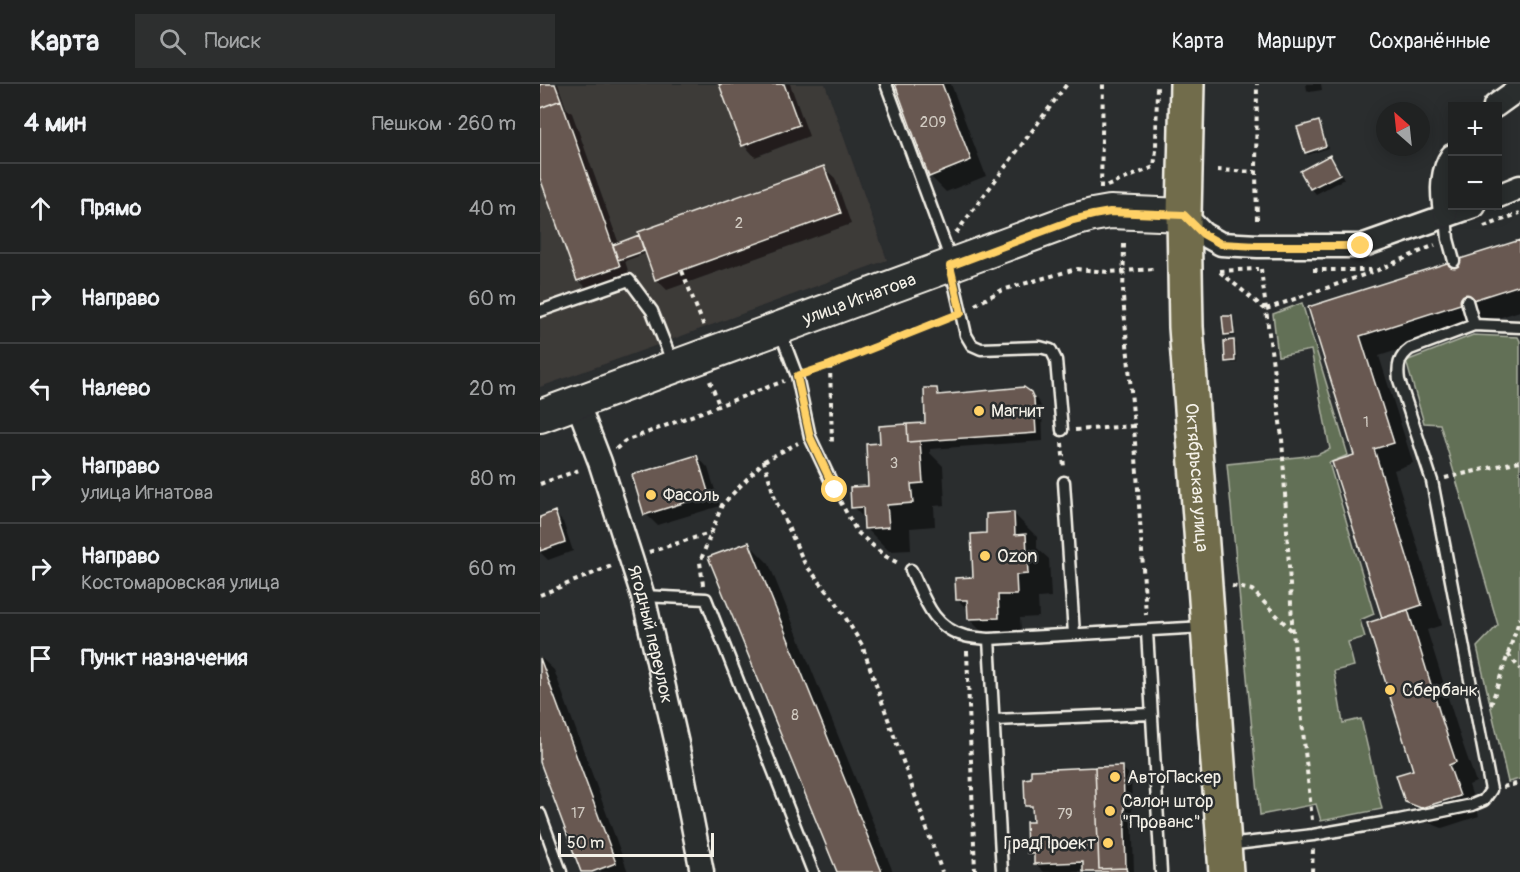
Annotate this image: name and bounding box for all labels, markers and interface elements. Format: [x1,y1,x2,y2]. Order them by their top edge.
search box [135,14,555,68]
text: Карта [30,24,99,59]
icon: search [156,25,189,58]
text: Поиск [204,27,262,55]
text: Карта [1172,28,1224,55]
text: Маршрут [1257,28,1336,55]
text: Сохранённые [1369,28,1490,55]
north arrow [1376,102,1430,156]
map controls [1448,102,1502,210]
button: + [1448,102,1502,156]
text: 4 мин [24,107,86,139]
text: Пешком · 260 m [372,111,516,136]
house number: 209 [920,113,946,132]
button: − [1448,156,1502,210]
icon: ahead [24,192,57,225]
text: Прямо [81,194,141,222]
text: 40 m [469,196,516,221]
house number: 2 [735,214,743,233]
route end [1347,232,1373,258]
street label: улица Игнатова [798,267,919,330]
icon: right [24,282,57,315]
text: Направо [81,284,160,312]
text: 60 m [469,286,516,311]
icon: left [24,372,57,405]
text: Налево [81,374,150,402]
text: 20 m [469,376,516,401]
place label: Магнит [991,400,1044,423]
street label: Октябрьская улица [1180,402,1214,553]
marker: Магнит [972,404,986,418]
house number: 1 [1363,413,1369,432]
text: Направо [81,452,160,480]
house number: 3 [890,454,898,473]
icon: right [24,462,57,495]
text: 80 m [470,466,516,491]
route start [821,476,847,502]
text: улица Игнатова [81,480,213,505]
place label: Фасоль [663,484,720,507]
marker: Фасоль [644,488,658,502]
text: Направо [81,542,160,570]
place label: Ozon [997,545,1037,568]
marker: Ozon [978,549,992,563]
icon: right [24,552,57,585]
text: 60 m [469,556,516,581]
street label: Ягодный переулок [622,562,679,706]
text: Костомаровская улица [81,570,280,595]
icon: arrive [24,642,57,675]
text: Пункт назначения [81,644,248,672]
place label: Сбербанк [1402,679,1478,702]
marker: Сбербанк [1383,683,1397,697]
house number: 8 [791,706,799,725]
place label: АвтоПаскер [1127,766,1221,789]
marker: АвтоПаскер [1108,770,1122,784]
place label: Салон штор "Прованс" [1122,790,1213,834]
house number: 17 [571,804,585,823]
marker: Салон штор "Прованс" [1103,804,1117,818]
house number: 79 [1057,805,1073,824]
scale bar [558,830,714,858]
place label: ГрадПроект [1004,832,1096,855]
text: 50 m [567,833,604,853]
marker: ГрадПроект [1101,836,1115,850]

